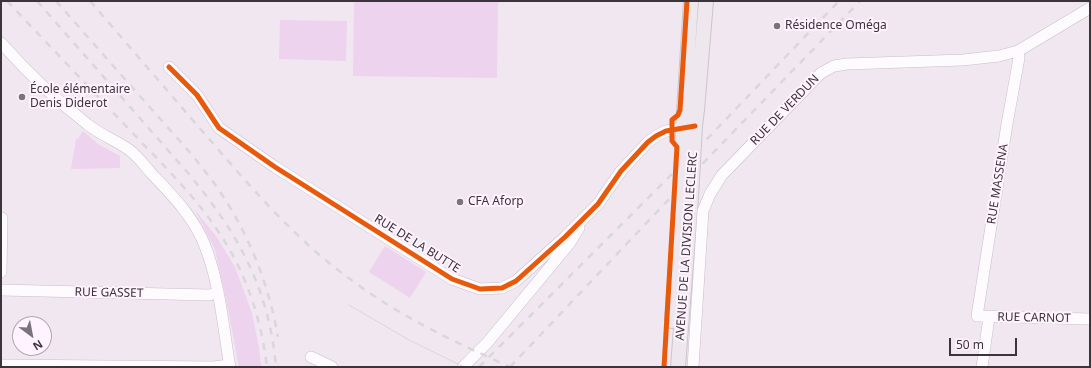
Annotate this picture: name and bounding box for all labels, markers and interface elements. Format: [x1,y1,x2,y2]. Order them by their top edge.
place label: Résidence Oméga [785,19,887,33]
marker: Résidence Oméga [772,21,782,31]
street label: RUE DE VERDUN [748,72,822,148]
place label: École élémentaire Denis Diderot [30,83,130,111]
marker: École élémentaire Denis Diderot [17,92,27,102]
street label: RUE MASSENA [985,143,1011,225]
street label: AVENUE DE LA DIVISION LECLERC [673,151,701,341]
place label: CFA Aforp [468,195,524,209]
marker: CFA Aforp [455,197,465,207]
street label: RUE DE LA BUTTE [371,212,463,276]
street label: RUE GASSET [74,285,144,301]
street label: RUE CARNOT [997,310,1071,326]
north arrow [12,316,52,356]
scale bar [951,330,1019,356]
text: 50 m [956,336,984,353]
text: N [30,337,46,354]

